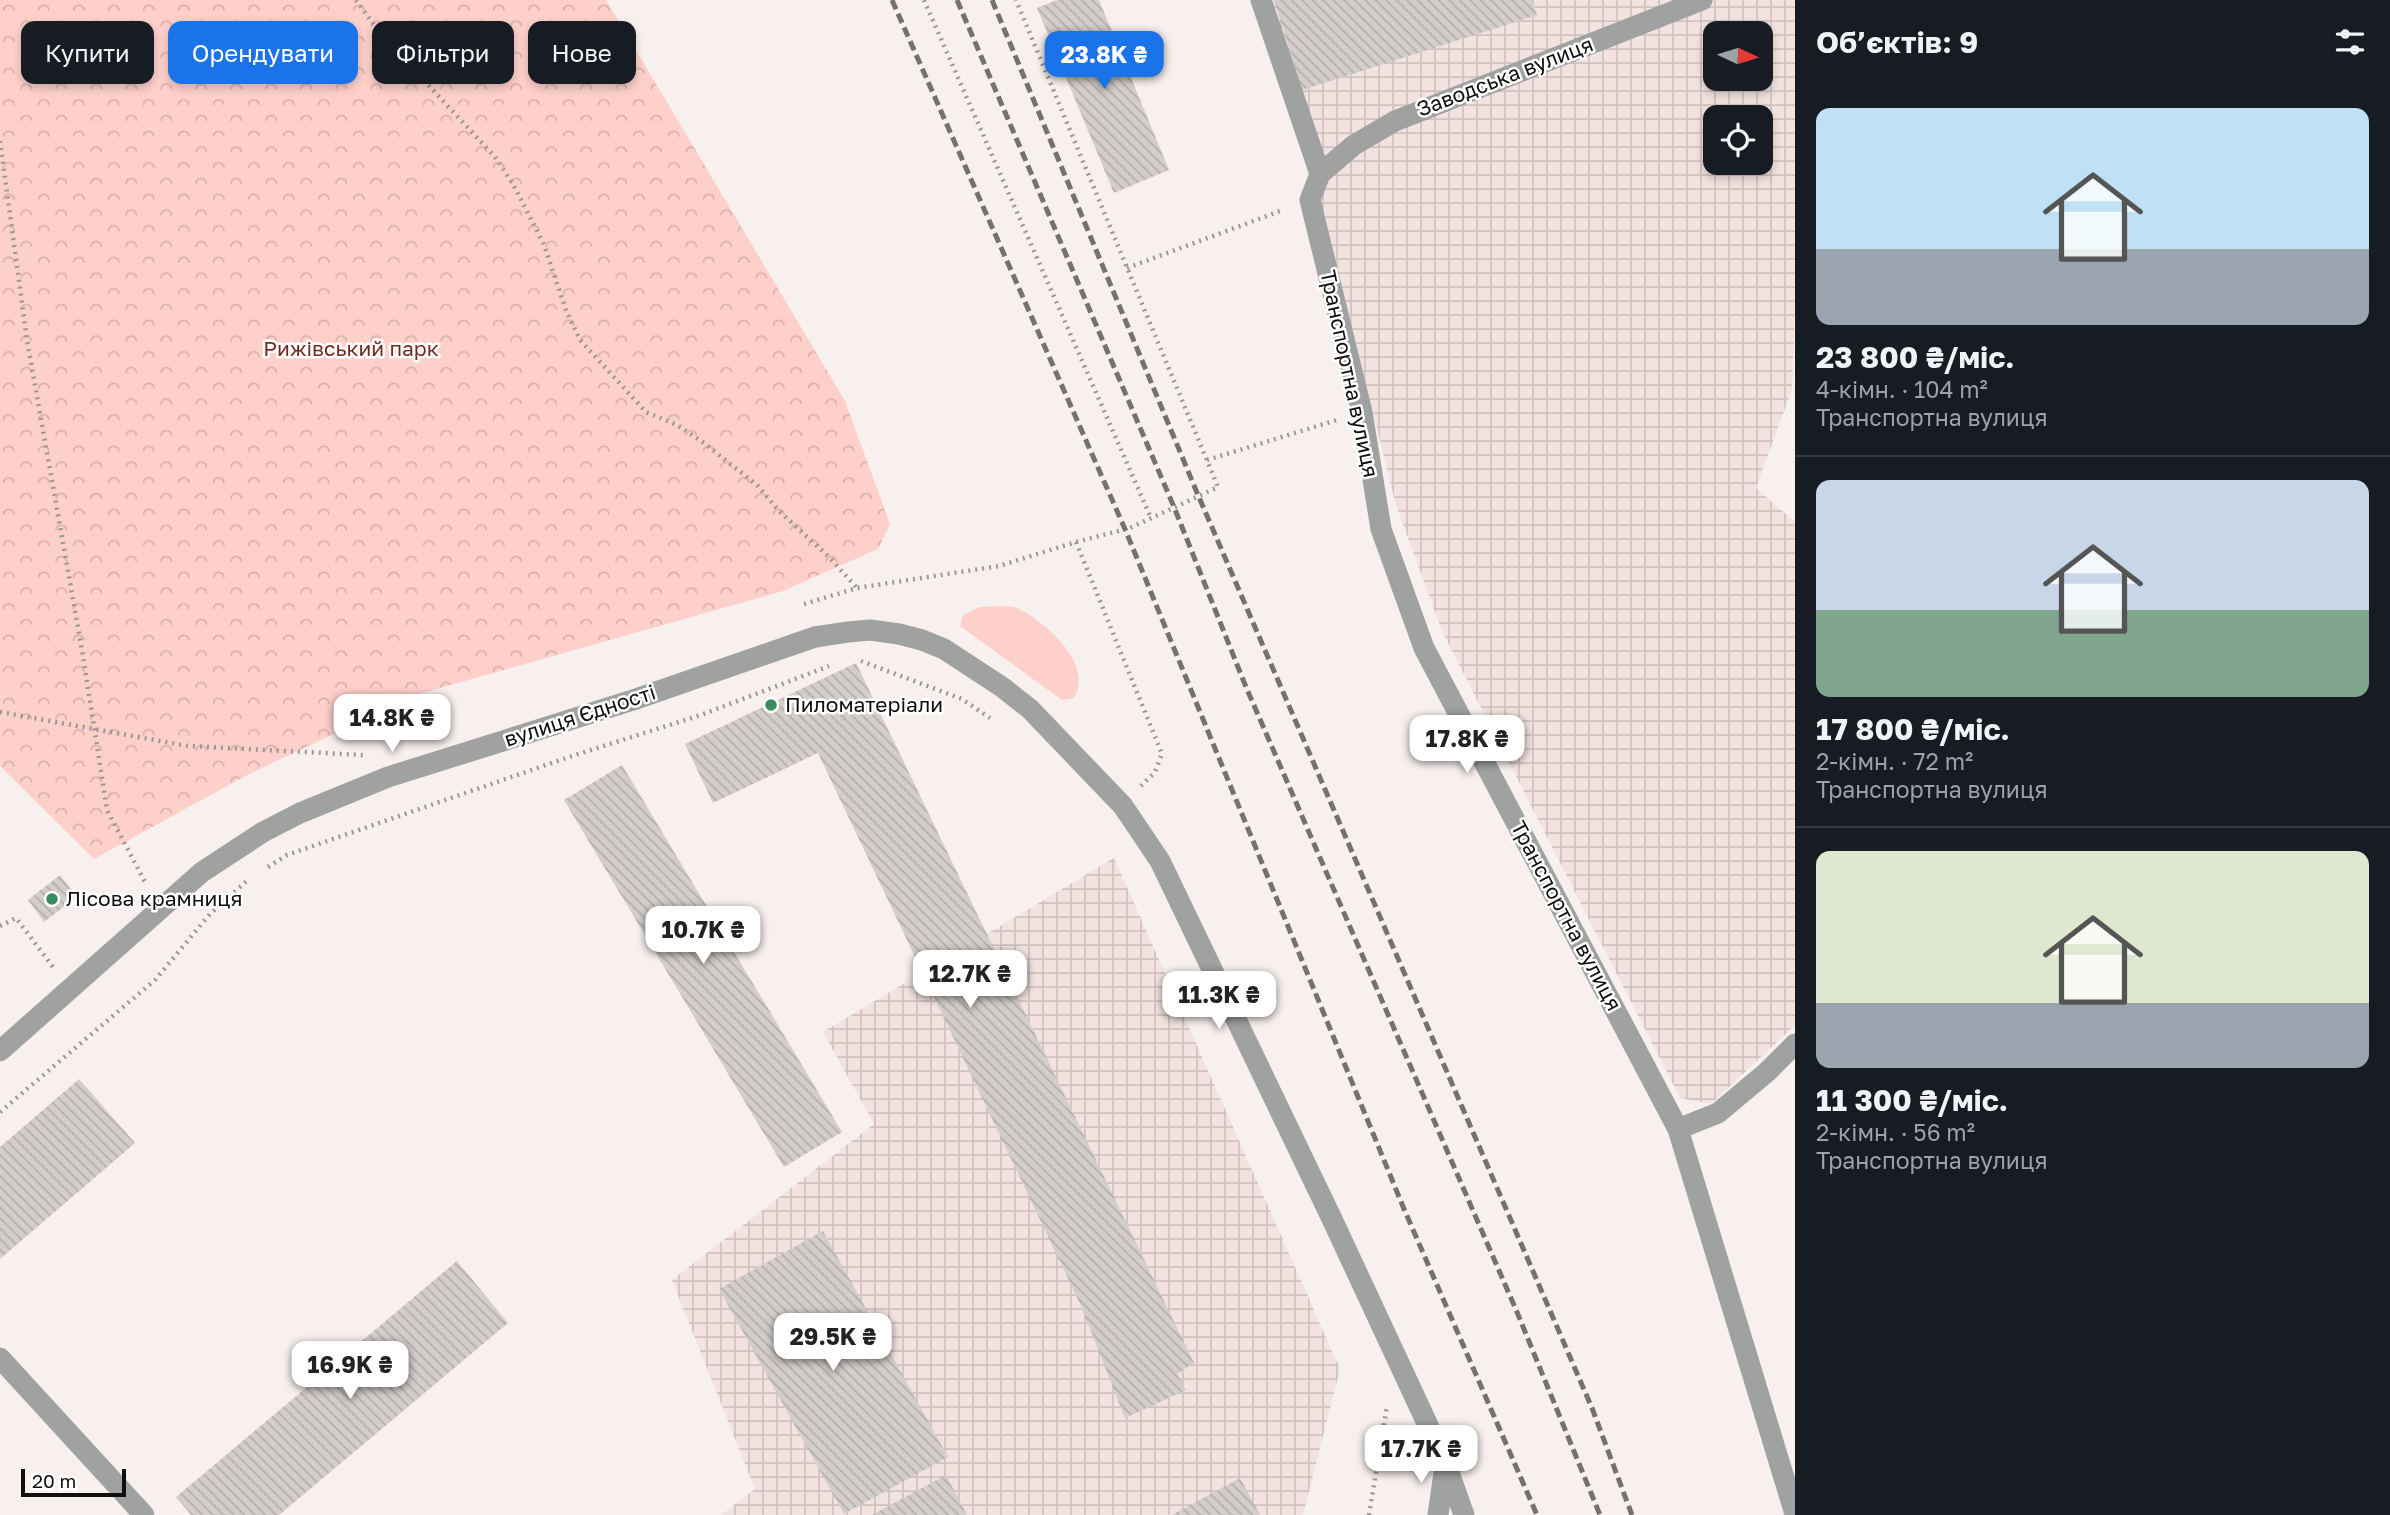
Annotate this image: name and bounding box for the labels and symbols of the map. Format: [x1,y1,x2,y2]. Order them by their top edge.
north arrow [1703,21,1773,91]
street label: Заводська вулиця [1413,30,1596,122]
pin: 23.8K ₴ [1039,32,1169,91]
street label: Транспортна вулиця [1315,268,1385,480]
park label: Рижівський парк [263,335,439,361]
street label: вулиця Єдності [501,678,659,752]
place label: Пиломатеріали [785,691,943,717]
pin: 14.8K ₴ [327,694,457,754]
marker: Пиломатеріали [763,697,779,713]
pin: 17.8K ₴ [1402,716,1532,775]
street label: Транспортна вулиця [1506,816,1628,1015]
place label: Лісова крамниця [66,885,242,911]
marker: Лісова крамниця [44,891,60,907]
pin: 10.7K ₴ [638,906,768,966]
pin: 12.7K ₴ [905,950,1035,1010]
pin: 11.3K ₴ [1154,972,1284,1031]
pin: 29.5K ₴ [768,1314,898,1373]
pin: 16.9K ₴ [285,1342,415,1401]
pin: 17.7K ₴ [1356,1426,1486,1485]
scale bar [21,1466,126,1498]

